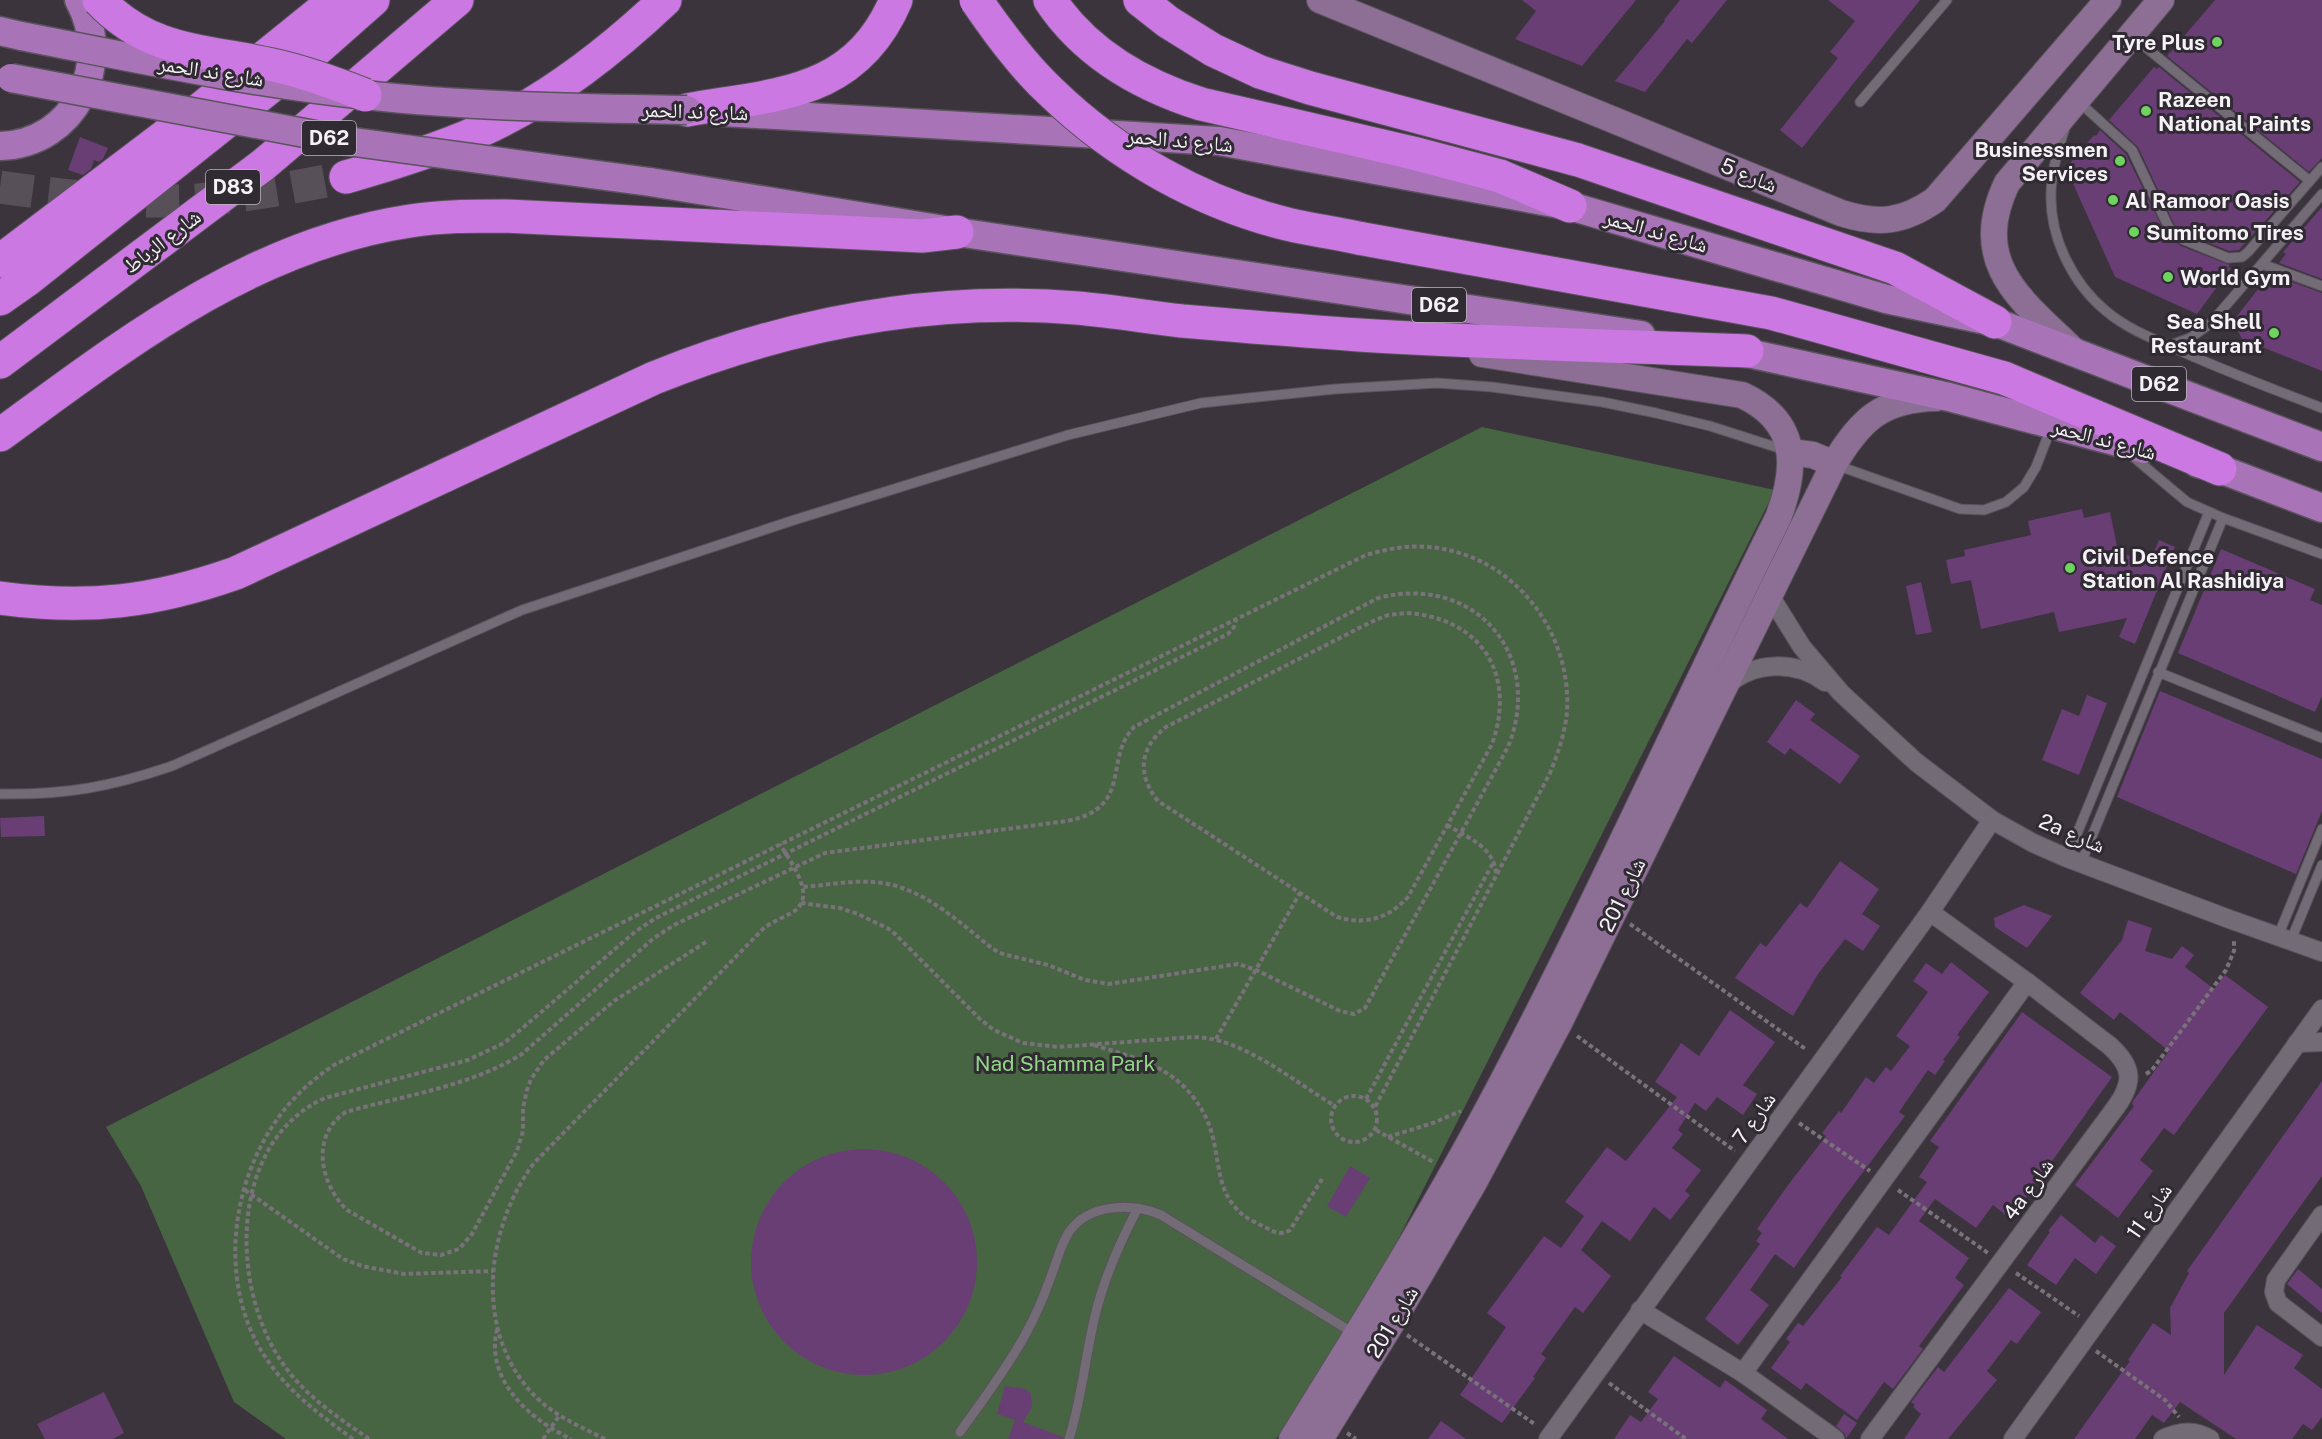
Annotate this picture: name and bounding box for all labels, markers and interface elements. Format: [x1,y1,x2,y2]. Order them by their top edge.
place label: Tyre Plus [2112,30,2205,55]
marker: Tyre Plus [2210,35,2224,49]
street label: شارع ند الحمر [155,50,266,93]
place label: Razeen National Paints [2158,87,2311,136]
street label: شارع ند الحمر [640,97,749,126]
marker: Razeen National Paints [2139,104,2153,118]
road number: D62 [302,121,356,155]
street label: شارع ند الحمر [1125,123,1234,158]
place label: Businessmen Services [1974,137,2108,186]
street label: شارع 5 [1717,152,1781,198]
marker: Businessmen Services [2113,154,2127,168]
road number: D83 [206,170,260,204]
place label: Al Ramoor Oasis [2125,188,2290,213]
marker: Al Ramoor Oasis [2106,193,2120,207]
street label: شارع الرباط [118,204,206,279]
street label: شارع ند الحمر [1600,204,1711,259]
place label: Sumitomo Tires [2146,220,2304,245]
marker: Sumitomo Tires [2127,225,2141,239]
place label: World Gym [2180,265,2290,290]
marker: World Gym [2161,270,2175,284]
road number: D62 [1412,288,1466,322]
place label: Sea Shell Restaurant [2150,309,2262,358]
marker: Sea Shell Restaurant [2267,326,2281,340]
road number: D62 [2132,367,2186,401]
street label: شارع ند الحمر [2048,413,2159,466]
place label: Civil Defence Station Al Rashidiya [2082,544,2284,593]
marker: Civil Defence Station Al Rashidiya [2063,561,2077,575]
street label: 2a شارع [2035,808,2109,859]
street label: شارع 201 [1593,854,1651,936]
park label: Nad Shamma Park [975,1051,1155,1076]
street label: شارع 7 [1727,1087,1782,1149]
street label: 4a شارع [1997,1153,2059,1225]
street label: شارع 11 [2121,1178,2178,1244]
street label: شارع 201 [1361,1282,1424,1363]

